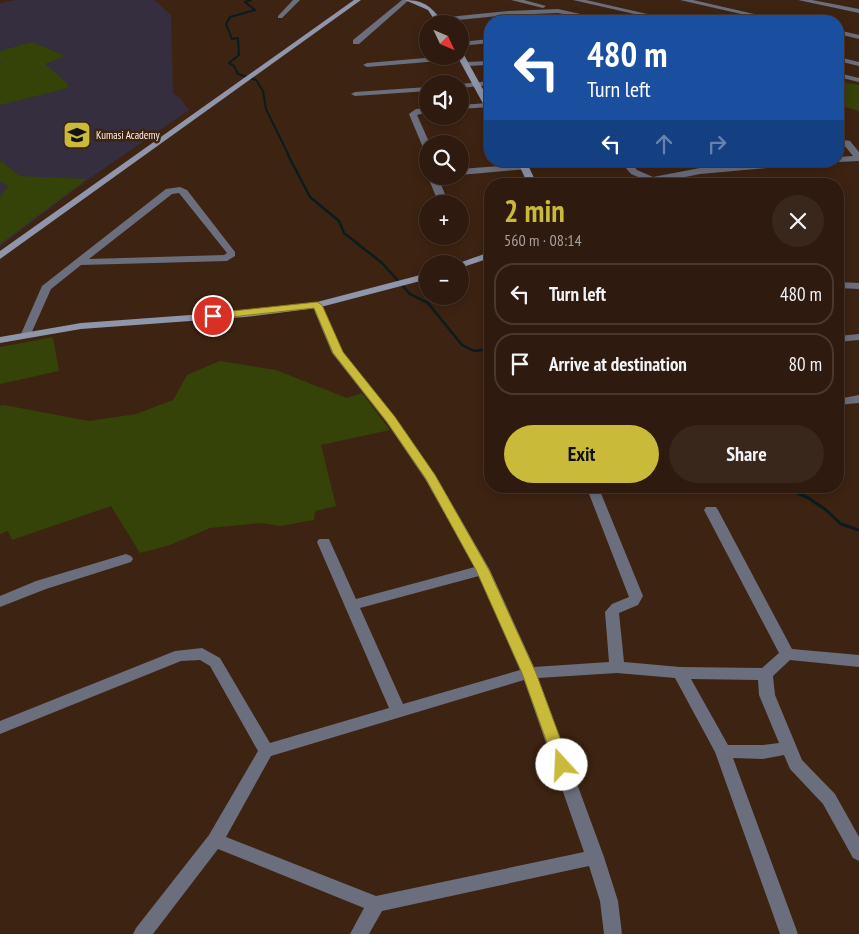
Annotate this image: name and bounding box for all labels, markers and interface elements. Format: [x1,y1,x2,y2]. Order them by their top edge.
north arrow [419,15,469,65]
map controls [419,15,469,305]
text: 480 m [587,31,668,77]
icon: left [504,35,569,100]
button: sound [419,75,469,125]
text: Turn left [587,75,651,103]
school or university icon: Kumasi Academy [62,120,92,150]
place label: Kumasi Academy [96,128,161,142]
icon: left [597,130,625,158]
icon: ahead [650,130,678,158]
icon: right [703,130,731,158]
button: search [419,135,469,185]
text: 2 min [504,191,565,230]
button: + [419,195,469,245]
button: close [772,195,824,247]
text: 560 m · 08:14 [504,230,582,250]
button: − [419,255,469,305]
icon: left [506,280,534,308]
text: Turn left [549,282,606,306]
text: 480 m [780,282,822,306]
pin [192,295,234,337]
icon: arrive [199,302,227,330]
icon: arrive [506,350,534,378]
text: Arrive at destination [549,352,687,376]
text: 80 m [789,352,822,376]
button: Exit [504,425,659,483]
button: Share [669,425,824,483]
position arrow [535,738,587,790]

